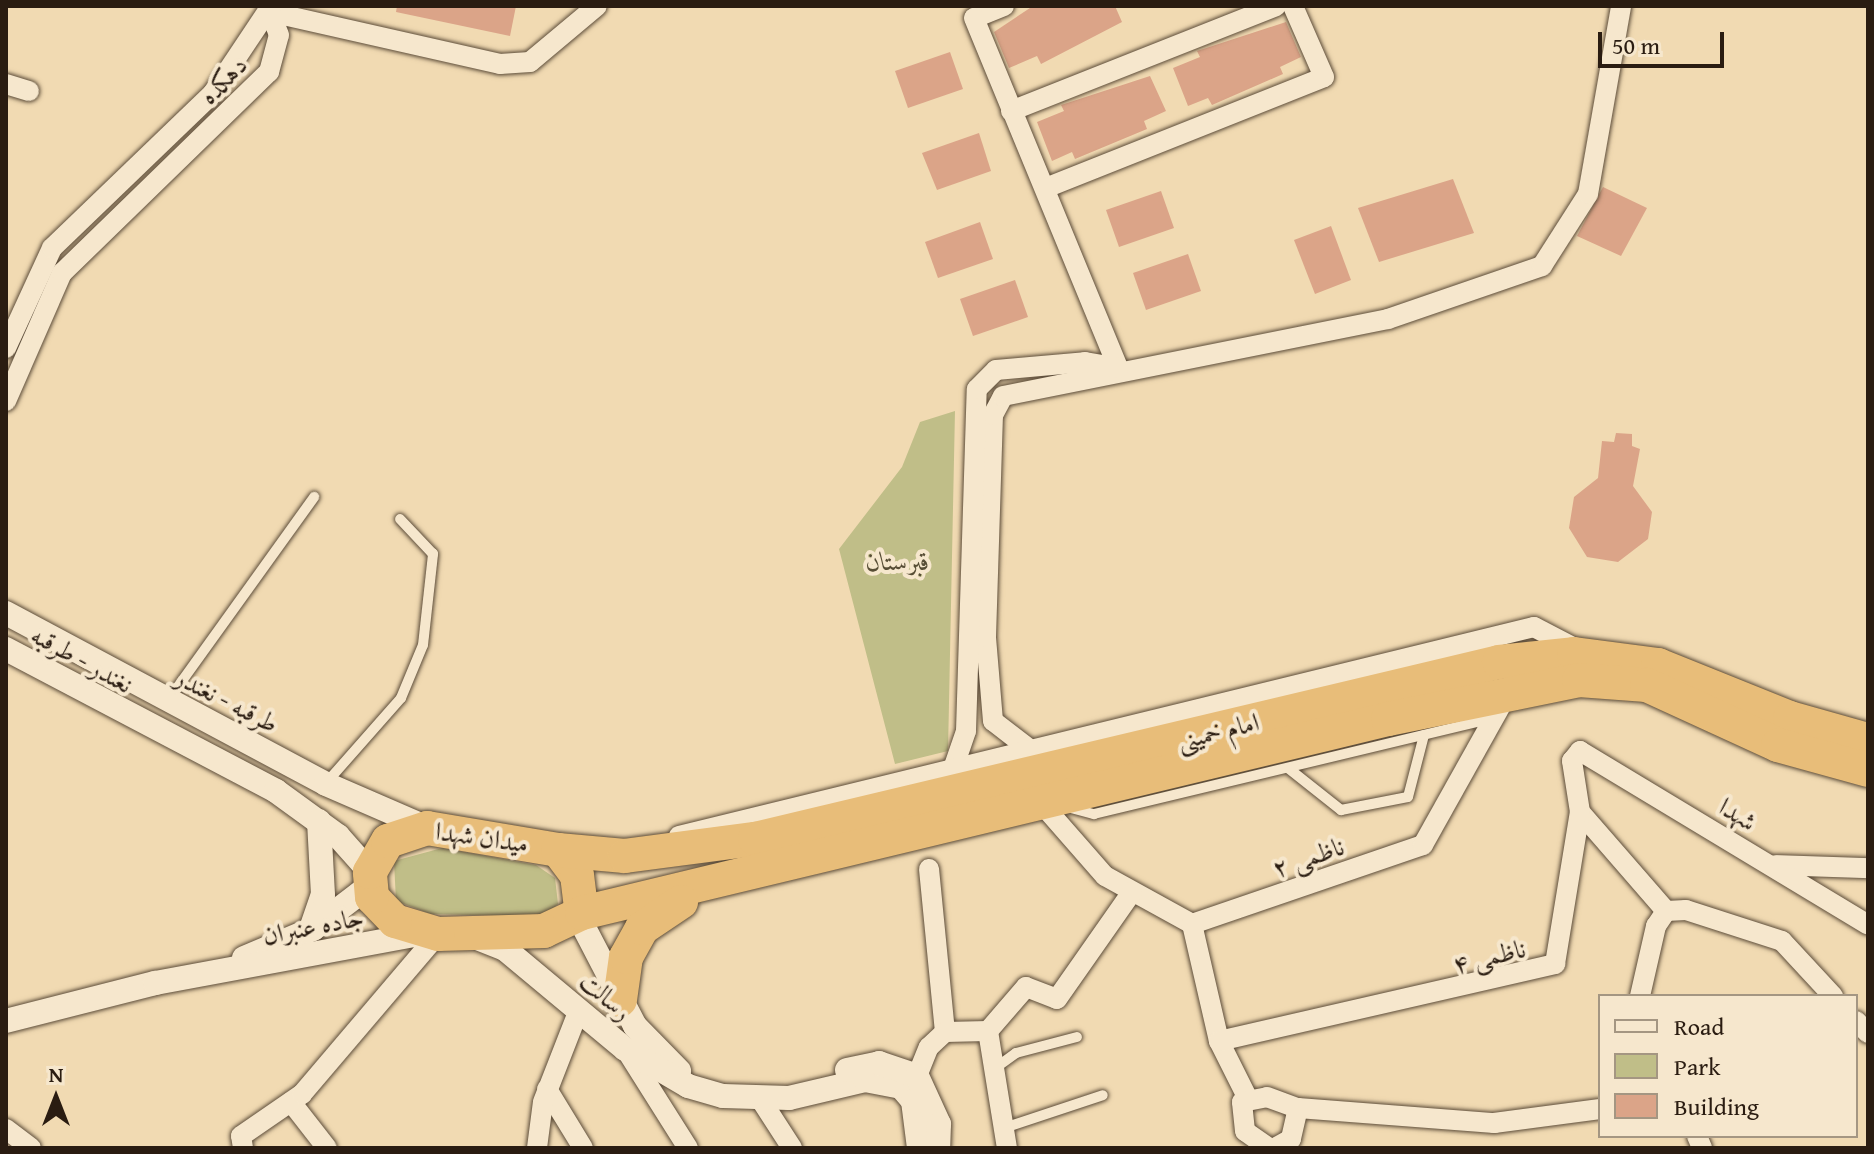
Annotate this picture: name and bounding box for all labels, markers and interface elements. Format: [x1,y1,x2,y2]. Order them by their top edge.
scale bar [1602,16,1728,66]
text: 50 m [1612,28,1660,63]
street label: دهکده [192,49,254,111]
park label: قبرستان [866,545,930,577]
street label: نغندر - طرقبه [26,618,138,700]
street label: طرقبه - نغندر [170,661,284,739]
street label: امام خمینی [1174,706,1262,756]
street label: شهدا [1713,790,1763,838]
street label: میدان شهدا [433,815,531,859]
street label: ناظمی ۲ [1268,830,1348,884]
street label: جاده عنبران [260,901,366,951]
street label: ناظمی ۴ [1450,932,1528,980]
street label: رسالت [574,965,638,1027]
legend [1598,994,1858,1138]
text: Road [1674,1009,1724,1044]
text: Park [1674,1049,1720,1084]
north arrow [16,1058,96,1138]
text: N [49,1058,63,1090]
text: Building [1674,1089,1759,1124]

